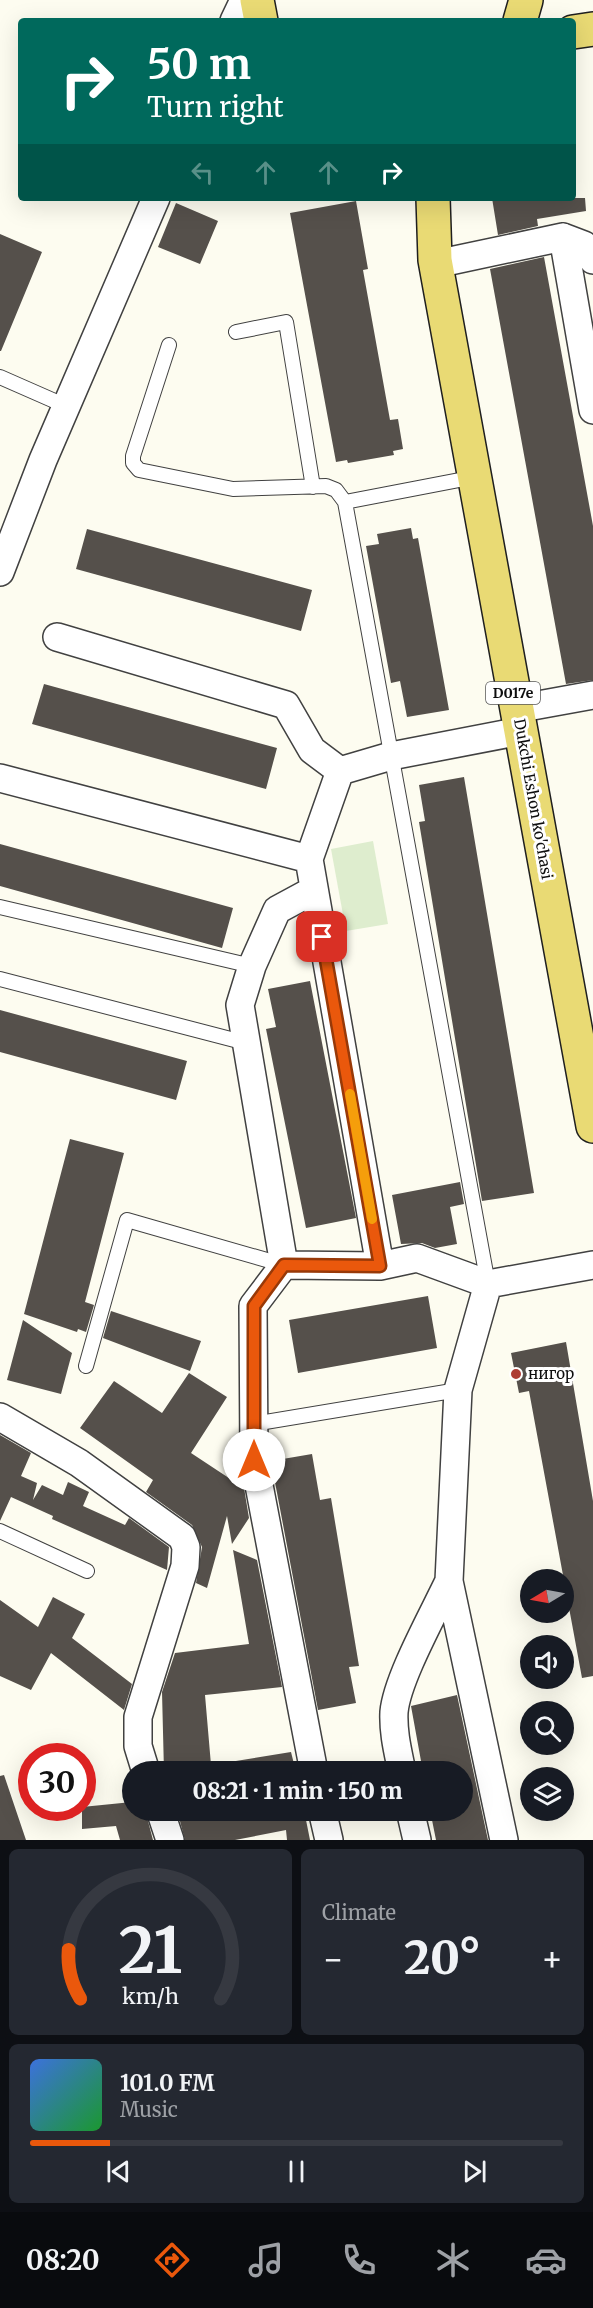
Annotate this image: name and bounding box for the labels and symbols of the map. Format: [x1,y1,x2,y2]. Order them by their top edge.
road number: D017e [486,682,540,704]
street label: Dukchi Eshon ko'chasi [510,717,557,881]
pin [296,911,347,962]
place label: нигор [528,1364,574,1383]
marker: нигор [509,1367,523,1381]
position arrow [222,1428,286,1492]
north arrow [520,1569,574,1623]
speed limit sign: 30 [18,1743,96,1821]

